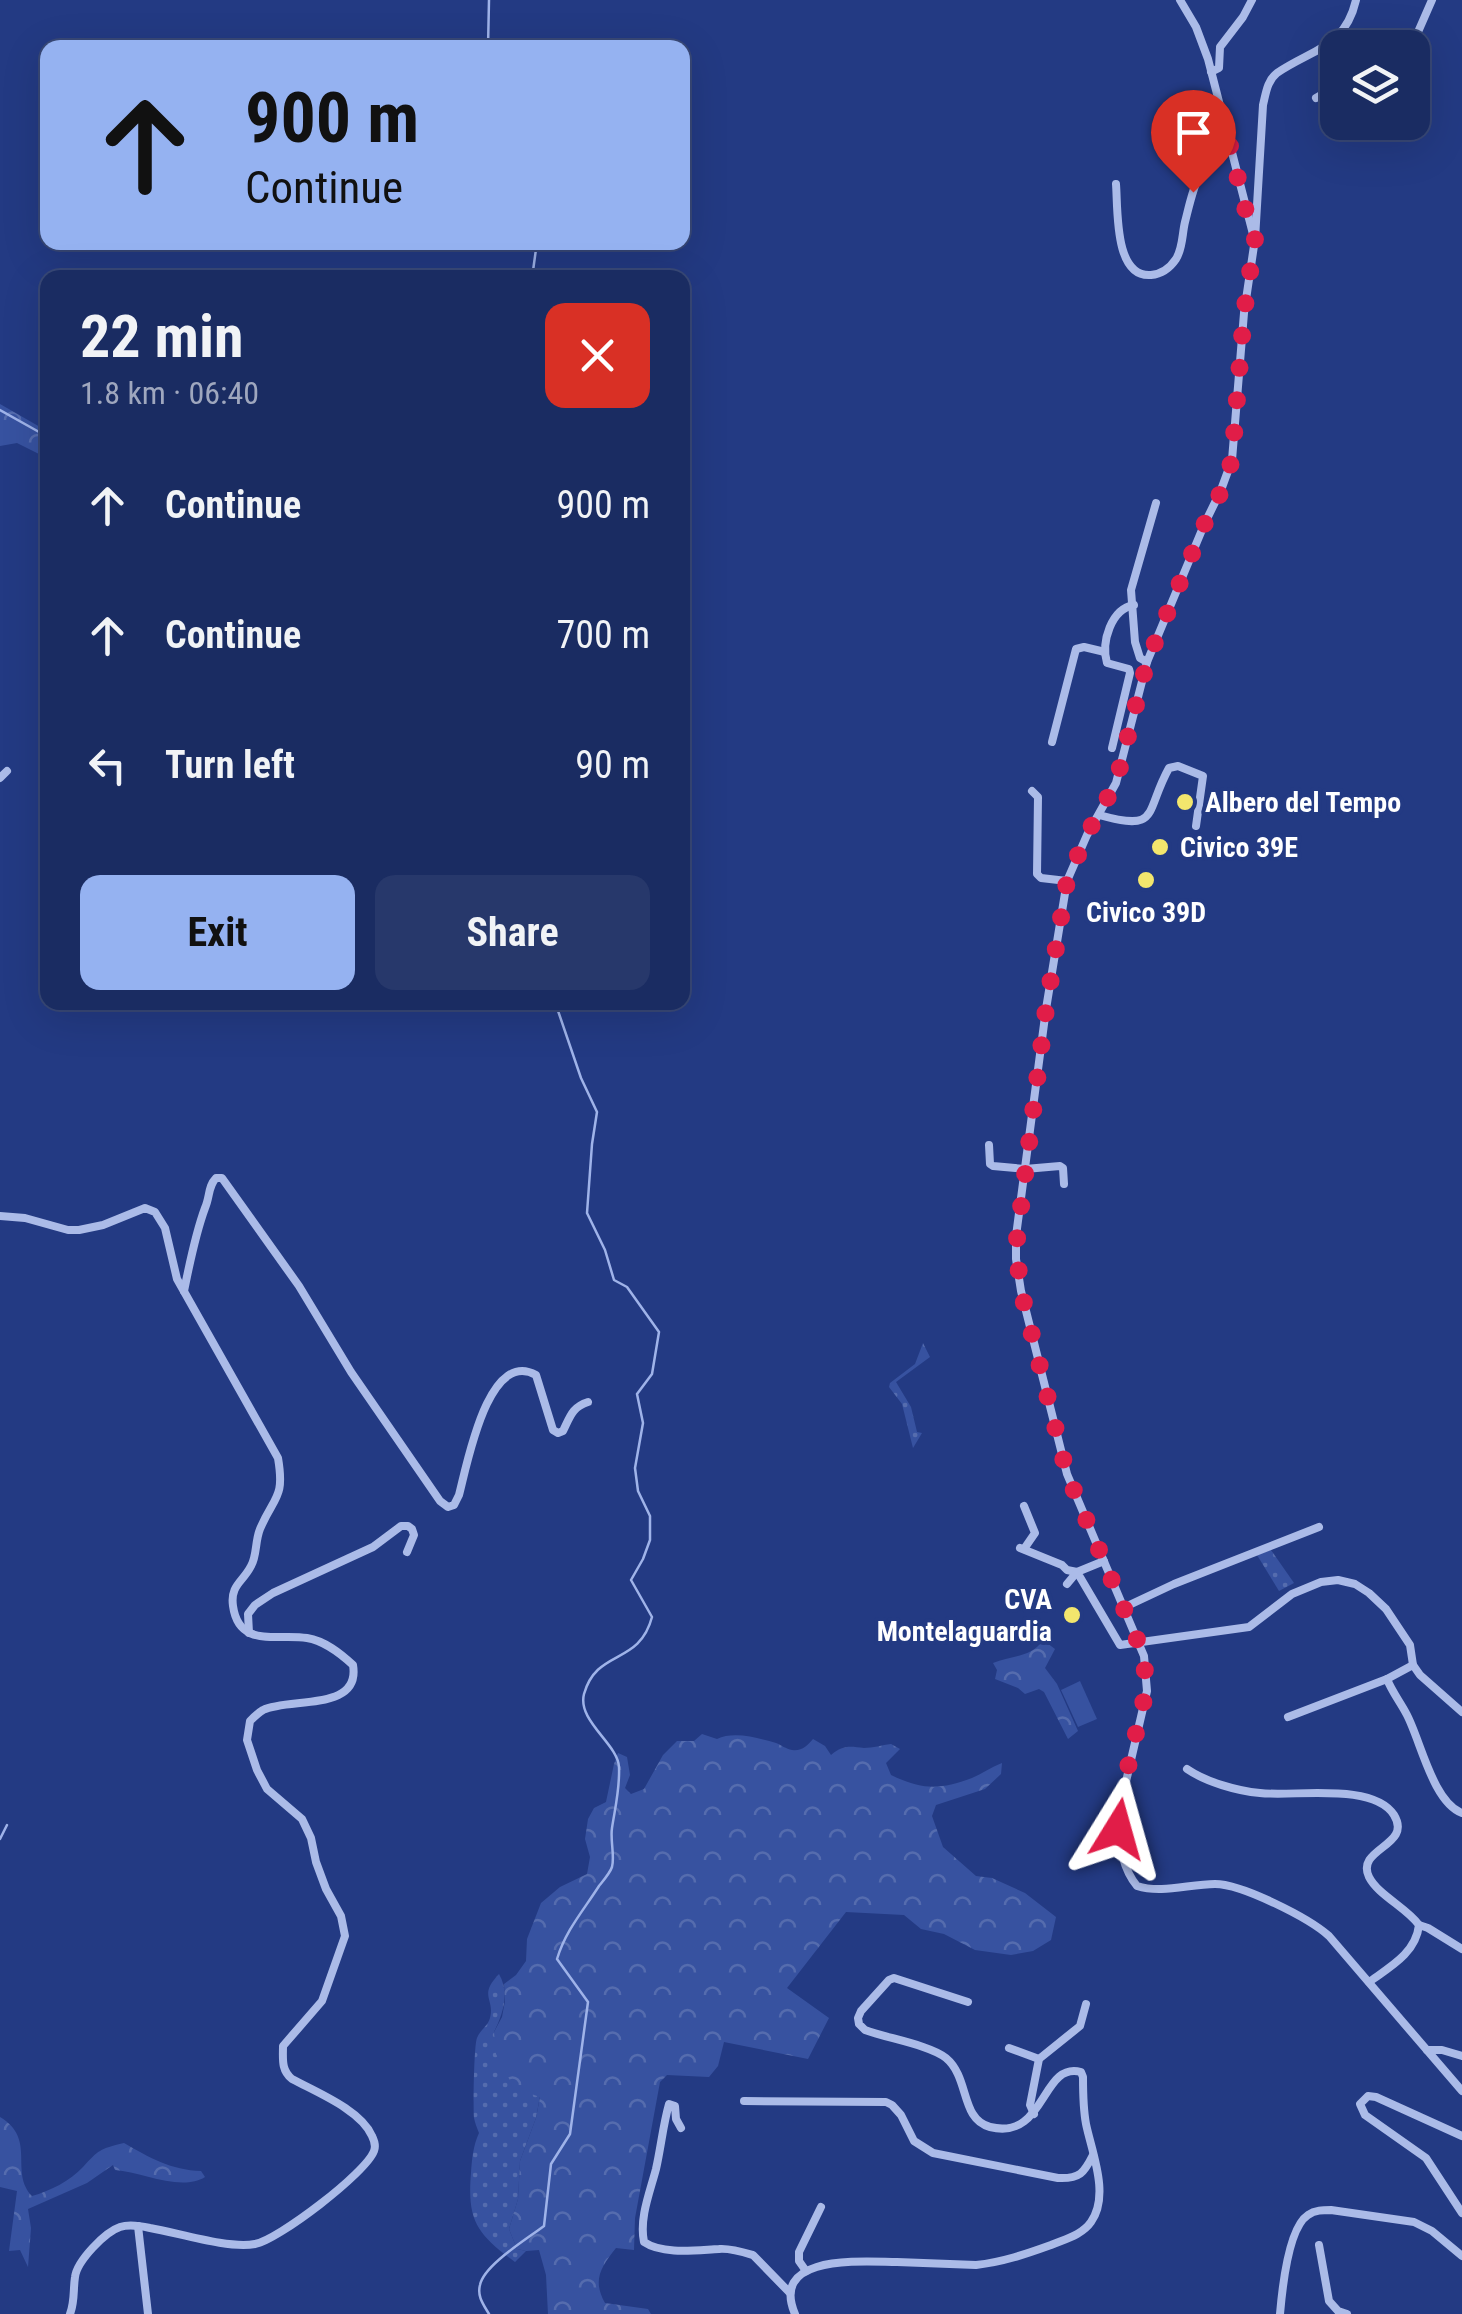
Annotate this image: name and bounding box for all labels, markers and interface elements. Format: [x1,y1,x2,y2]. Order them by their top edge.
map controls [1320,30,1430,140]
button: layers [1320,30,1430,140]
text: 900 m [245,77,419,159]
icon: ahead [80,80,210,210]
pin [1151,90,1236,193]
icon: arrive [1166,105,1221,160]
text: Continue [245,161,403,214]
text: 22 min [80,301,244,372]
button: close [545,303,650,408]
text: 1.8 km · 06:40 [80,374,259,412]
icon: ahead [80,478,135,533]
text: Continue [165,483,301,527]
text: 900 m [556,483,650,527]
icon: ahead [80,608,135,663]
text: Continue [165,613,301,657]
text: 700 m [556,613,650,657]
icon: left [80,738,135,793]
text: Turn left [165,743,295,787]
text: 90 m [575,743,650,787]
place label: Albero del Tempo [1205,786,1401,819]
marker: Albero del Tempo [1174,791,1196,813]
place label: Civico 39E [1180,831,1298,864]
marker: Civico 39E [1149,836,1171,858]
marker: Civico 39D [1135,869,1157,891]
button: Exit [80,875,355,990]
button: Share [375,875,650,990]
place label: Civico 39D [1086,896,1206,929]
place label: CVA Montelaguardia [877,1583,1052,1648]
marker: CVA Montelaguardia [1061,1604,1083,1626]
position arrow [1066,1777,1170,1881]

